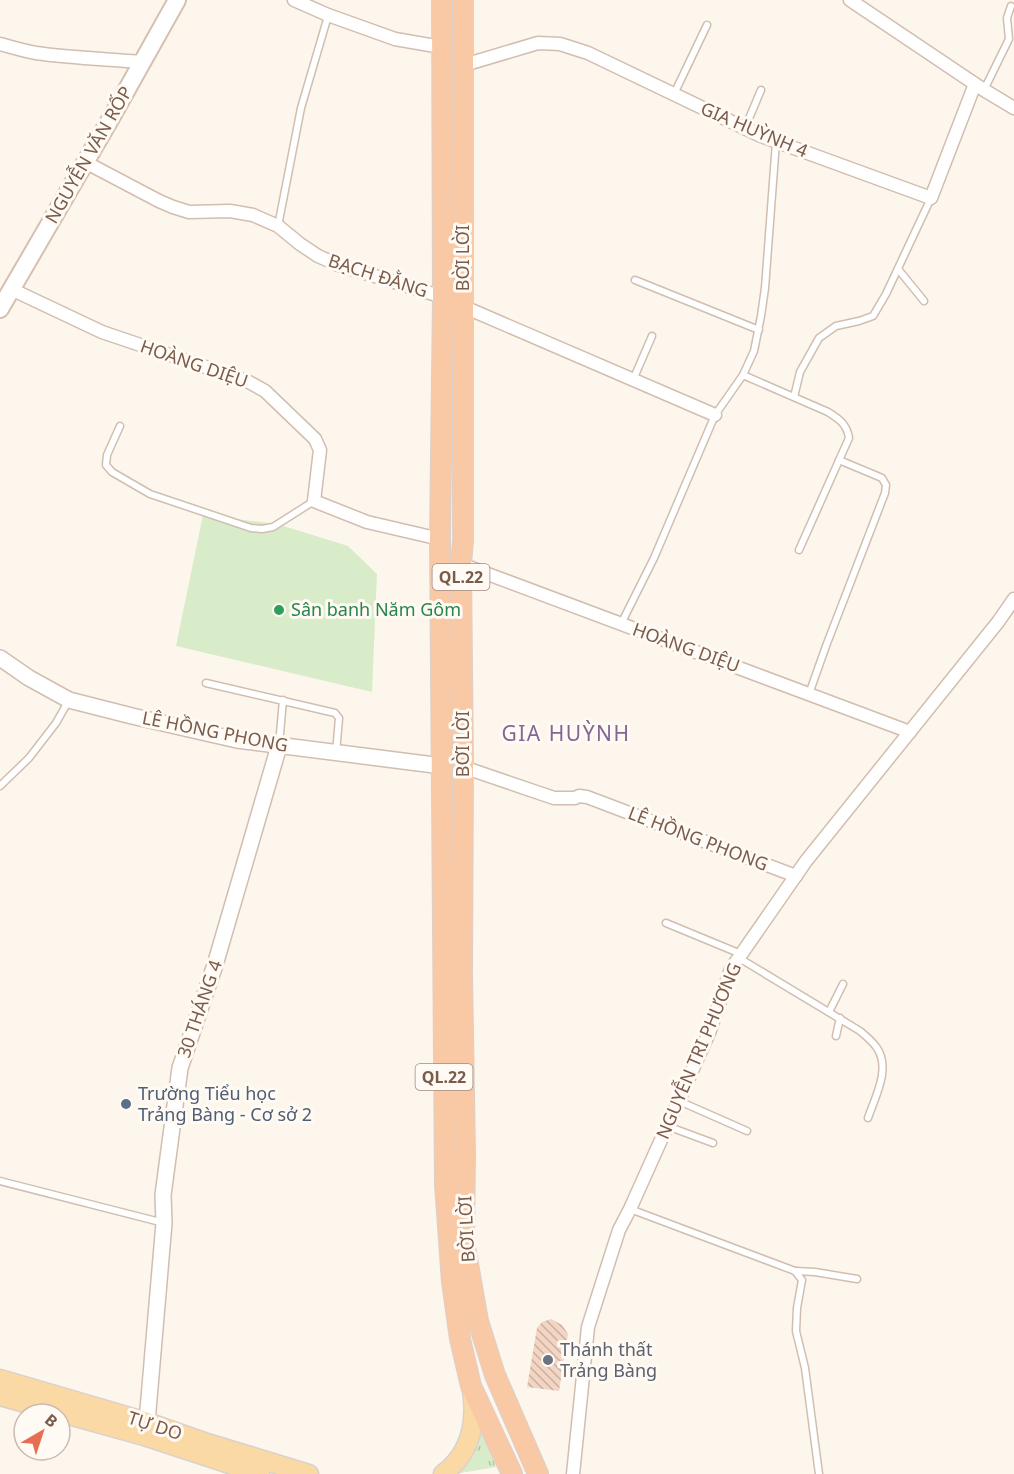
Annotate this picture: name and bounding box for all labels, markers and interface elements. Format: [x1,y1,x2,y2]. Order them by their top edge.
street label: NGUYỄN VĂN RỐP [38,81,137,227]
street label: GIA HUỲNH 4 [697,96,812,162]
street label: BỜI LỜI [450,225,474,291]
street label: BẠCH ĐẰNG [325,248,431,302]
street label: HOÀNG DIỆU [137,333,251,393]
road number: QL.22 [432,564,490,590]
place label: Sân banh Năm Gôm [291,597,461,621]
marker: Sân banh Năm Gôm [272,603,286,617]
street label: HOÀNG DIỆU [629,617,743,678]
street label: LÊ HỒNG PHONG [140,705,290,757]
street label: BỜI LỜI [450,711,474,777]
district label: GIA HUỲNH [501,719,631,747]
street label: LÊ HỒNG PHONG [625,800,772,876]
street label: 30 THÁNG 4 [171,957,227,1061]
street label: NGUYỄN TRI PHƯƠNG [649,958,746,1143]
road number: QL.22 [416,1064,472,1090]
place label: Trường Tiểu học Trảng Bàng - Cơ sở 2 [138,1081,312,1126]
marker: Trường Tiểu học Trảng Bàng - Cơ sở 2 [119,1097,133,1111]
street label: BỜI LỜI [452,1195,480,1263]
place label: Thánh thất Trảng Bàng [560,1337,657,1382]
marker: Thánh thất Trảng Bàng [541,1353,555,1367]
north arrow [12,1402,72,1462]
street label: TỰ DO [125,1405,186,1445]
text: B [40,1408,62,1432]

